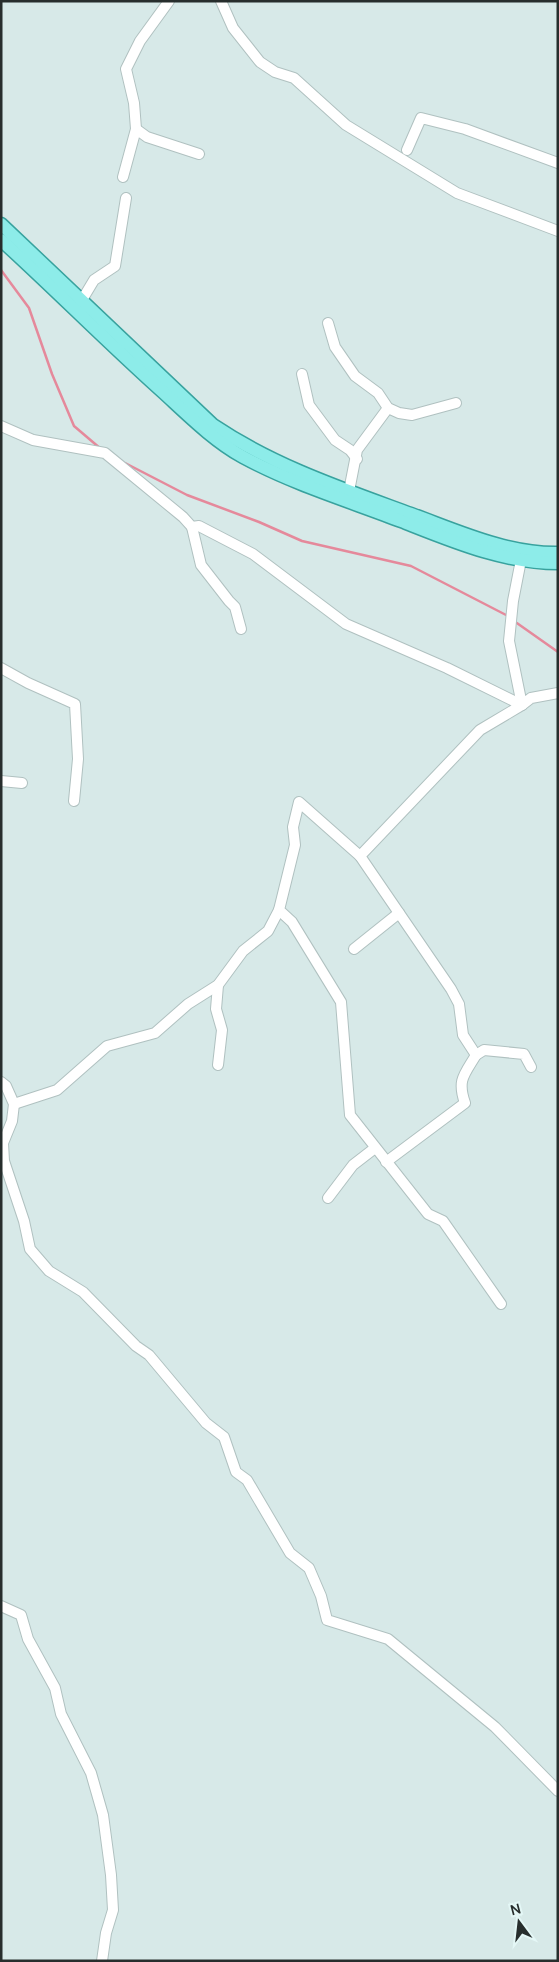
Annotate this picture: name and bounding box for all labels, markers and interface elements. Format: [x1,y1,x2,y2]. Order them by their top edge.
north arrow [494,1897,544,1947]
text: N [508,1898,523,1919]

